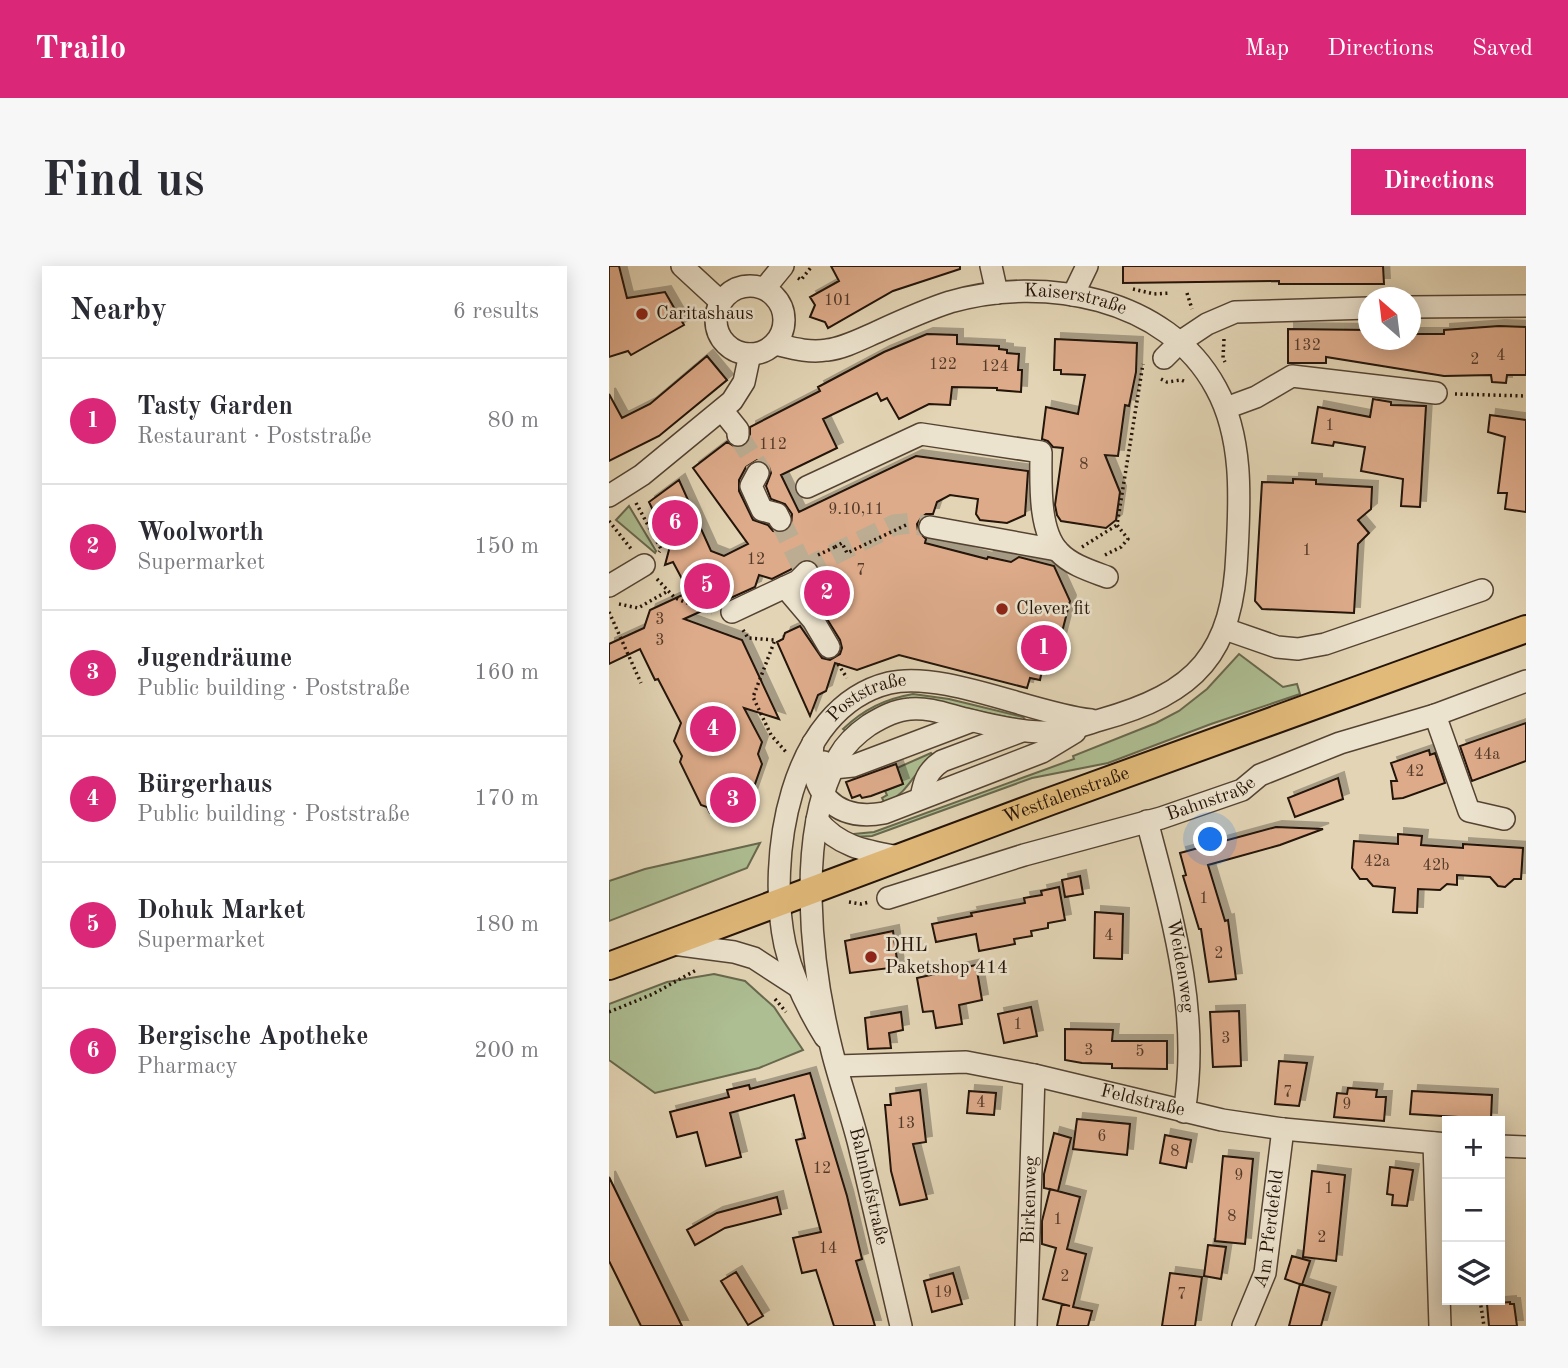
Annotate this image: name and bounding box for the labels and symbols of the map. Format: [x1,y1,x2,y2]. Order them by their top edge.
street label: Kaiserstraße [1024,282,1129,319]
north arrow [1358,287,1421,350]
house number: 101 [824,293,852,309]
place label: Caritashaus [656,305,753,324]
marker: Caritashaus [634,306,650,322]
house number: 132 [1293,338,1321,354]
house number: 4 [1496,348,1506,364]
house number: 2 [1470,352,1480,368]
house number: 122 [929,357,957,373]
house number: 124 [981,359,1009,375]
house number: 1 [1325,418,1335,434]
house number: 112 [759,437,787,453]
house number: 8 [1079,457,1089,473]
pin: 6 [652,497,698,549]
house number: 9.10,11 [828,502,884,518]
house number: 1 [1302,543,1312,559]
house number: 12 [747,552,765,568]
pin: 5 [684,560,730,612]
house number: 7 [856,563,866,579]
pin: 2 [804,567,850,619]
place label: Clever fit [1016,600,1090,619]
marker: Clever fit [994,601,1010,617]
house number: 3 [655,612,665,628]
pin: 1 [1021,622,1067,674]
house number: 3 [655,633,665,649]
street label: Poststraße [824,671,907,726]
pin: 4 [690,703,736,755]
house number: 44a [1474,747,1500,763]
street label: Westfalenstraße [1001,764,1132,827]
house number: 42 [1406,764,1424,780]
street label: Bahnstraße [1164,773,1259,825]
pin: 3 [710,774,756,826]
your location [1193,822,1227,856]
house number: 42a [1364,854,1390,870]
house number: 42b [1423,858,1449,874]
house number: 1 [1199,891,1209,907]
street label: Weidenweg [1163,918,1197,1014]
house number: 4 [1104,928,1114,944]
place label: DHL Paketshop 414 [885,937,1008,978]
house number: 2 [1214,946,1224,962]
marker: DHL Paketshop 414 [863,949,879,965]
house number: 1 [1013,1017,1023,1033]
house number: 3 [1221,1031,1231,1047]
house number: 3 [1084,1043,1094,1059]
house number: 5 [1135,1044,1145,1060]
street label: Feldstraße [1099,1082,1187,1120]
house number: 7 [1283,1085,1293,1101]
house number: 4 [976,1095,986,1111]
house number: 9 [1342,1097,1352,1113]
house number: 13 [897,1116,915,1132]
street label: Bahnhofstraße [845,1125,891,1247]
house number: 6 [1097,1129,1107,1145]
house number: 8 [1170,1144,1180,1160]
street label: Birkenweg [1019,1155,1041,1244]
house number: 12 [813,1161,831,1177]
house number: 9 [1234,1168,1244,1184]
street label: Am Pferdefeld [1250,1168,1287,1291]
house number: 1 [1324,1181,1334,1197]
house number: 8 [1227,1209,1237,1225]
house number: 1 [1053,1212,1063,1228]
house number: 2 [1317,1230,1327,1246]
house number: 14 [819,1241,837,1257]
house number: 2 [1060,1269,1070,1285]
house number: 19 [934,1285,952,1301]
house number: 7 [1177,1287,1187,1303]

